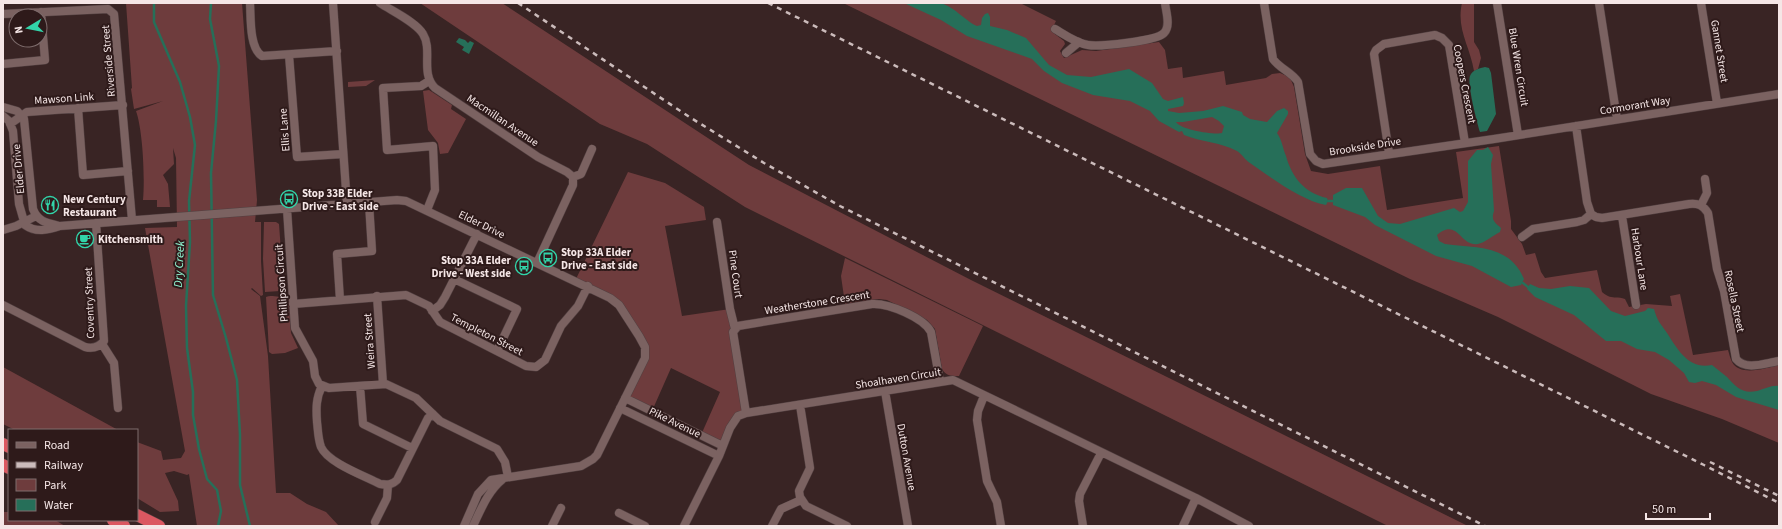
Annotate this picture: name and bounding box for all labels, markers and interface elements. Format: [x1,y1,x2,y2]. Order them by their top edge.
north arrow [8,8,48,48]
street label: Gannet Street [1707,19,1732,84]
street label: Riverside Street [98,24,119,97]
text: N [11,25,27,35]
street label: Blue Wren Circuit [1505,27,1532,108]
street label: Coopers Crescent [1449,43,1480,125]
street label: Mawson Link [34,89,95,108]
street label: Macmillan Avenue [464,91,542,150]
street label: Cormorant Way [1599,93,1671,118]
street label: Ellis Lane [275,107,293,152]
street label: Brookside Drive [1328,133,1403,160]
street label: Elder Drive [9,143,28,195]
place label: Stop 33B Elder Drive - East side [302,186,379,214]
bus stop icon: Stop 33B Elder Drive - East side [279,189,299,209]
place label: New Century Restaurant [63,192,126,220]
restaurant icon: New Century Restaurant [40,195,60,215]
street label: Elder Drive [456,207,508,242]
street label: Harbour Lane [1627,227,1652,292]
cafe icon: Kitchensmith [75,229,95,249]
place label: Kitchensmith [98,232,163,247]
water label: Dry Creek [170,240,189,288]
street label: Phillipson Circuit [271,243,292,323]
place label: Stop 33A Elder Drive - East side [561,245,638,273]
bus stop icon: Stop 33A Elder Drive - East side [538,248,558,268]
street label: Pine Court [725,249,746,299]
place label: Stop 33A Elder Drive - West side [432,253,512,281]
bus stop icon: Stop 33A Elder Drive - West side [514,256,534,276]
street label: Coventry Street [81,267,98,339]
street label: Rosella Street [1721,269,1748,334]
street label: Weatherstone Crescent [764,287,871,318]
street label: Templeton Street [448,310,526,359]
street label: Weira Street [360,312,379,369]
street label: Shoalhaven Circuit [854,364,942,393]
street label: Pike Avenue [646,403,704,442]
street label: Dutton Avenue [893,422,920,492]
legend [8,429,138,521]
text: Road [44,437,70,454]
text: Railway [44,457,83,474]
text: Park [44,477,66,494]
scale bar [1646,495,1710,521]
text: Water [44,497,74,514]
text: 50 m [1652,501,1676,518]

